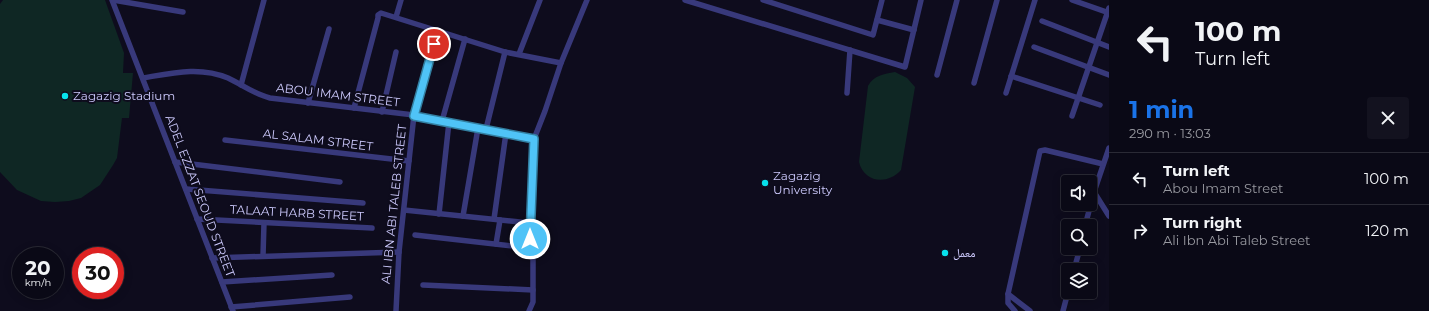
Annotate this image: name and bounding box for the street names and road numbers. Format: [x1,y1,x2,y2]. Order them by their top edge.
street label: ABOU IMAM STREET [275,79,401,110]
street label: ADEL EZZAT SEOUD STREET [163,113,238,279]
street label: ALI IBN ABI TALEB STREET [378,123,409,285]
street label: AL SALAM STREET [262,125,374,154]
street label: TALAAT HARB STREET [230,202,364,224]

